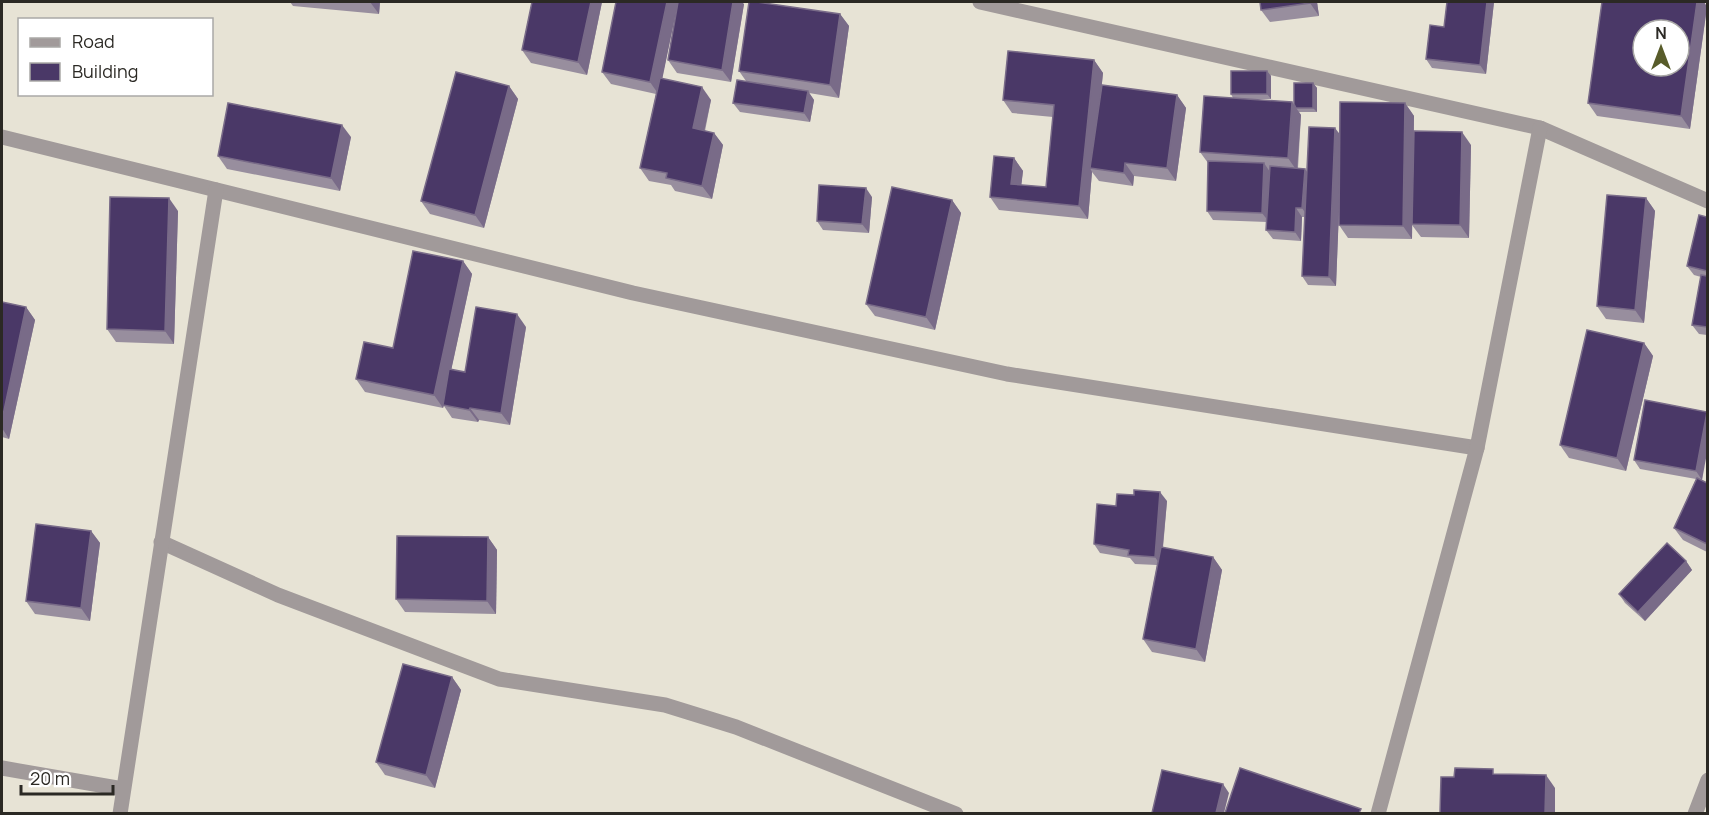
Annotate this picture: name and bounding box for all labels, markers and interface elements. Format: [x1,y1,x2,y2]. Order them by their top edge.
legend [18,18,213,96]
north arrow [1631,18,1691,78]
text: N [1655,22,1667,44]
text: Road [72,29,115,53]
text: Building [72,59,138,83]
scale bar [21,758,112,796]
text: 20 m [30,766,70,790]

